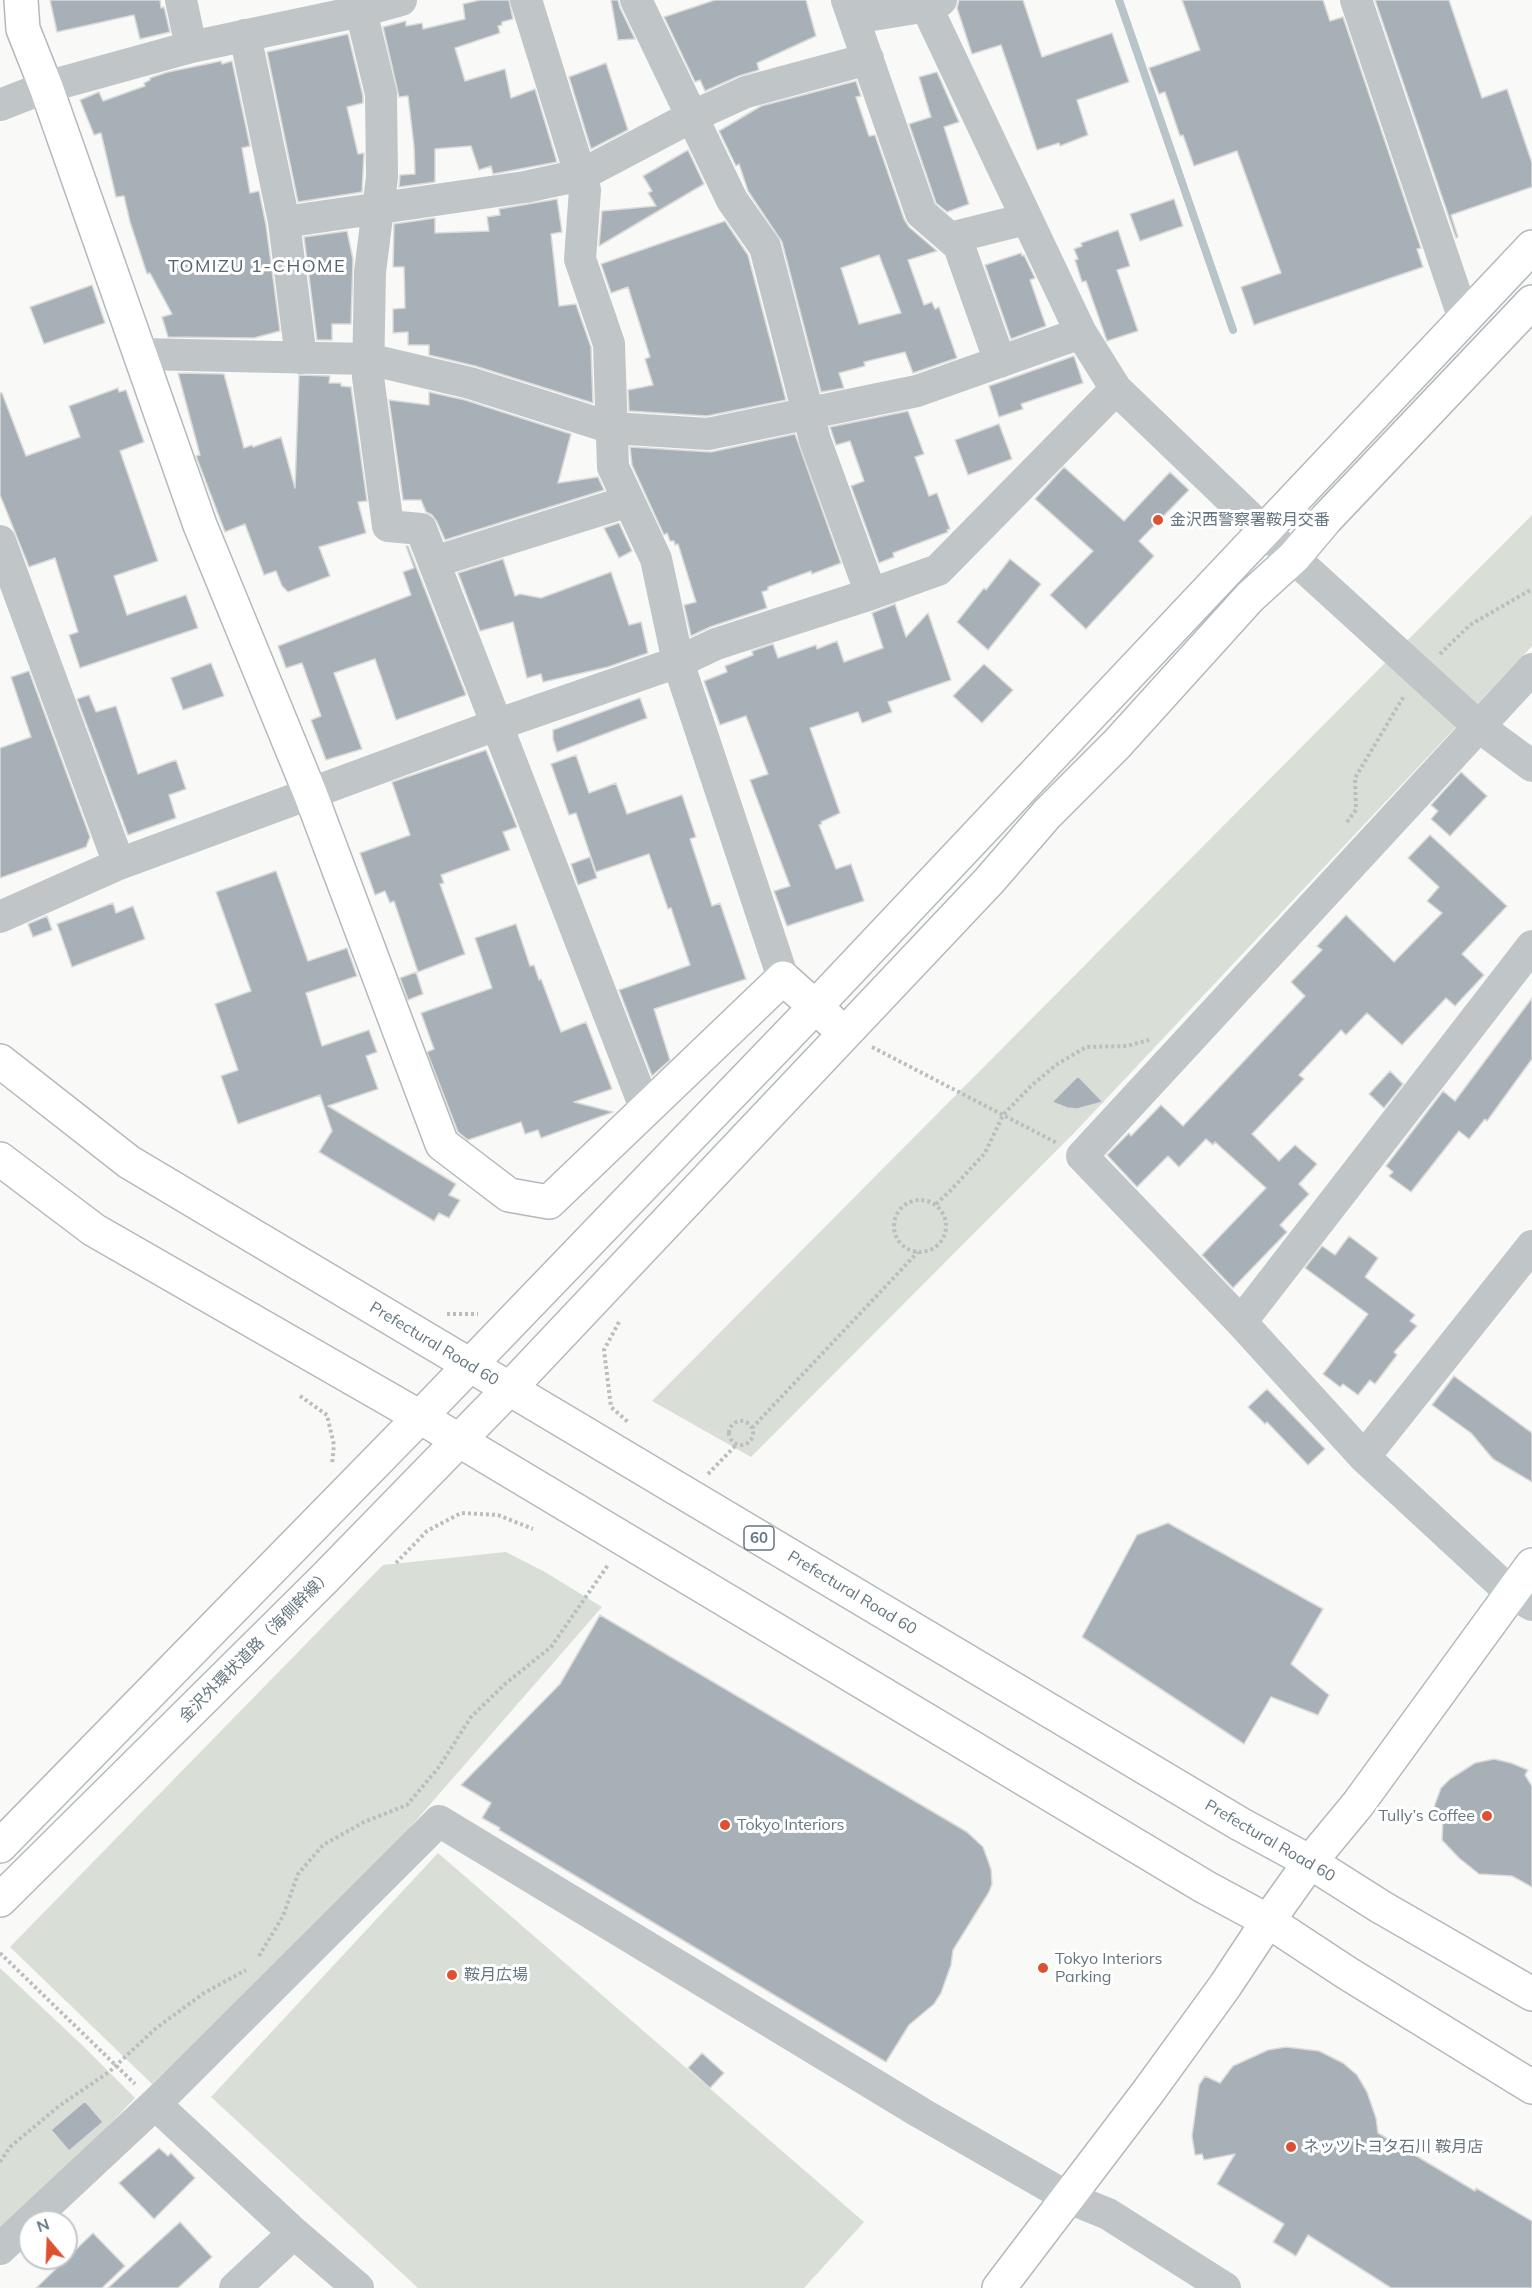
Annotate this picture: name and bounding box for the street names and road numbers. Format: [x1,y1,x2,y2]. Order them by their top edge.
street label: Prefectural Road 60 [366,1298,502,1390]
road number: 60 [744,1526,774,1550]
street label: Prefectural Road 60 [784,1547,920,1639]
street label: 金沢外環状道路（海側幹線） [176,1566,336,1726]
street label: Prefectural Road 60 [1201,1796,1339,1886]

